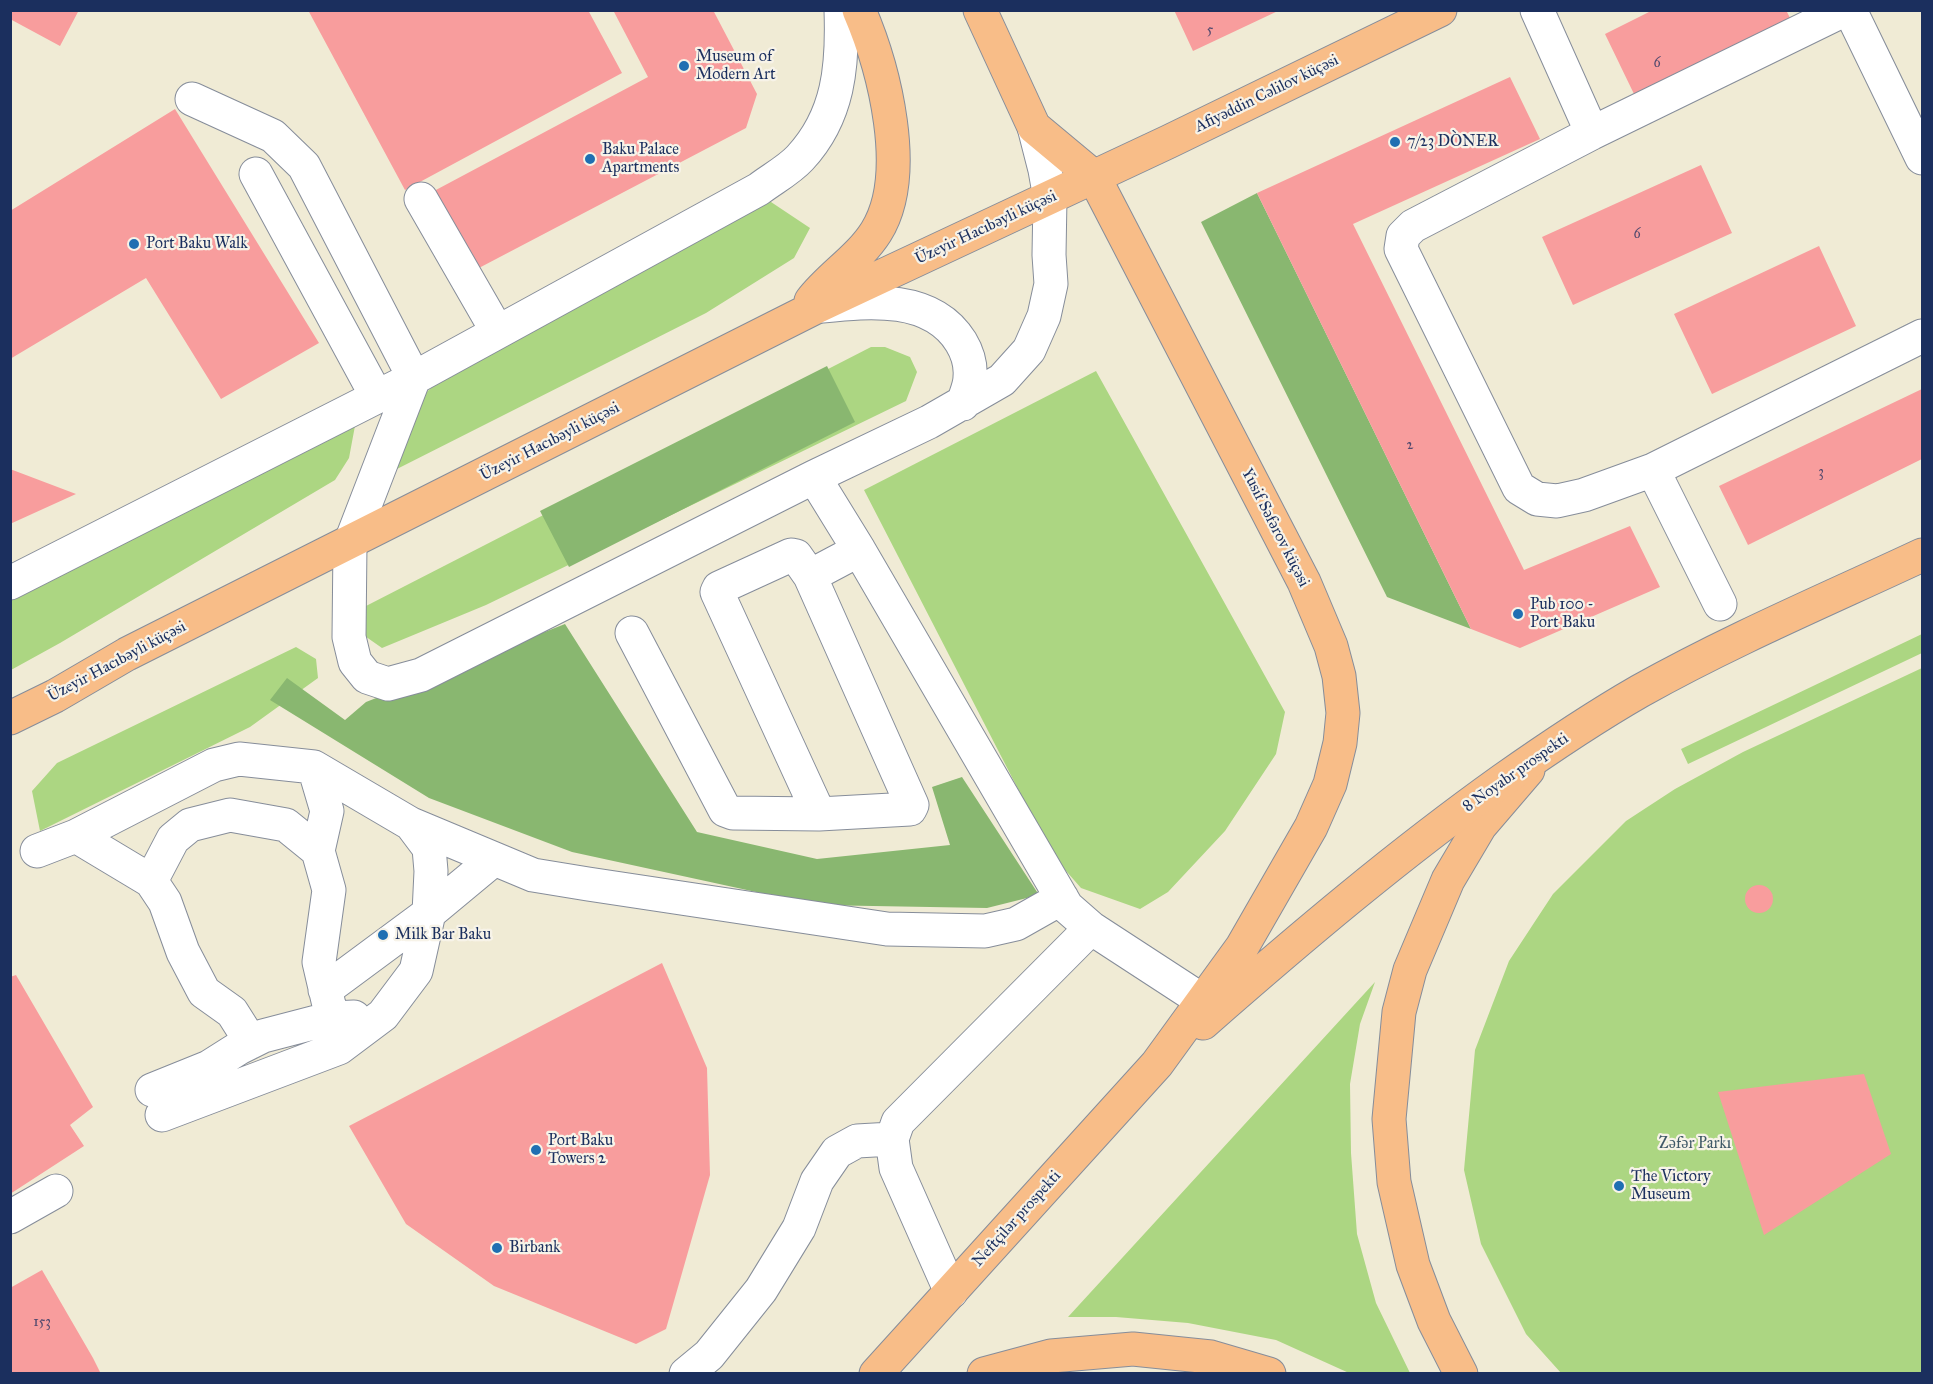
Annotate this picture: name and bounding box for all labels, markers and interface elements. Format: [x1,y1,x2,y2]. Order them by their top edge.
house number: 5 [1207,23,1213,39]
place label: Museum of Modern Art [696,47,776,85]
street label: Afiyəddin Cəlilov küçəsi [1192,51,1342,137]
house number: 6 [1653,56,1661,72]
marker: Museum of Modern Art [677,59,691,73]
place label: 7/23 DÒNER [1407,132,1498,152]
marker: 7/23 DÒNER [1388,135,1402,149]
place label: Baku Palace Apartments [602,140,679,178]
marker: Baku Palace Apartments [583,152,597,166]
street label: Üzeyir Hacıbəyli küçəsi [912,187,1060,269]
house number: 6 [1633,227,1641,243]
place label: Port Baku Walk [146,234,248,254]
marker: Port Baku Walk [127,237,141,251]
street label: Üzeyir Hacıbəyli küçəsi [477,399,623,485]
house number: 2 [1407,438,1413,454]
street label: Yusif Səfərov küçəsi [1237,465,1313,591]
house number: 3 [1818,465,1824,481]
place label: Pub 100 - Port Baku [1530,595,1595,633]
marker: Pub 100 - Port Baku [1511,607,1525,621]
street label: Üzeyir Hacıbəyli küçəsi [45,617,189,707]
street label: 8 Noyabr prospekti [1459,729,1573,817]
place label: Milk Bar Baku [395,925,491,945]
marker: Milk Bar Baku [376,928,390,942]
place label: Port Baku Towers 2 [548,1131,613,1169]
park label: Zəfər Parkı [1659,1134,1731,1154]
marker: Port Baku Towers 2 [529,1143,543,1157]
street label: Neftçilər prospekti [969,1167,1065,1271]
place label: The Victory Museum [1631,1167,1710,1205]
marker: The Victory Museum [1612,1179,1626,1193]
place label: Birbank [509,1238,561,1258]
marker: Birbank [490,1241,504,1255]
house number: 153 [33,1315,51,1331]

